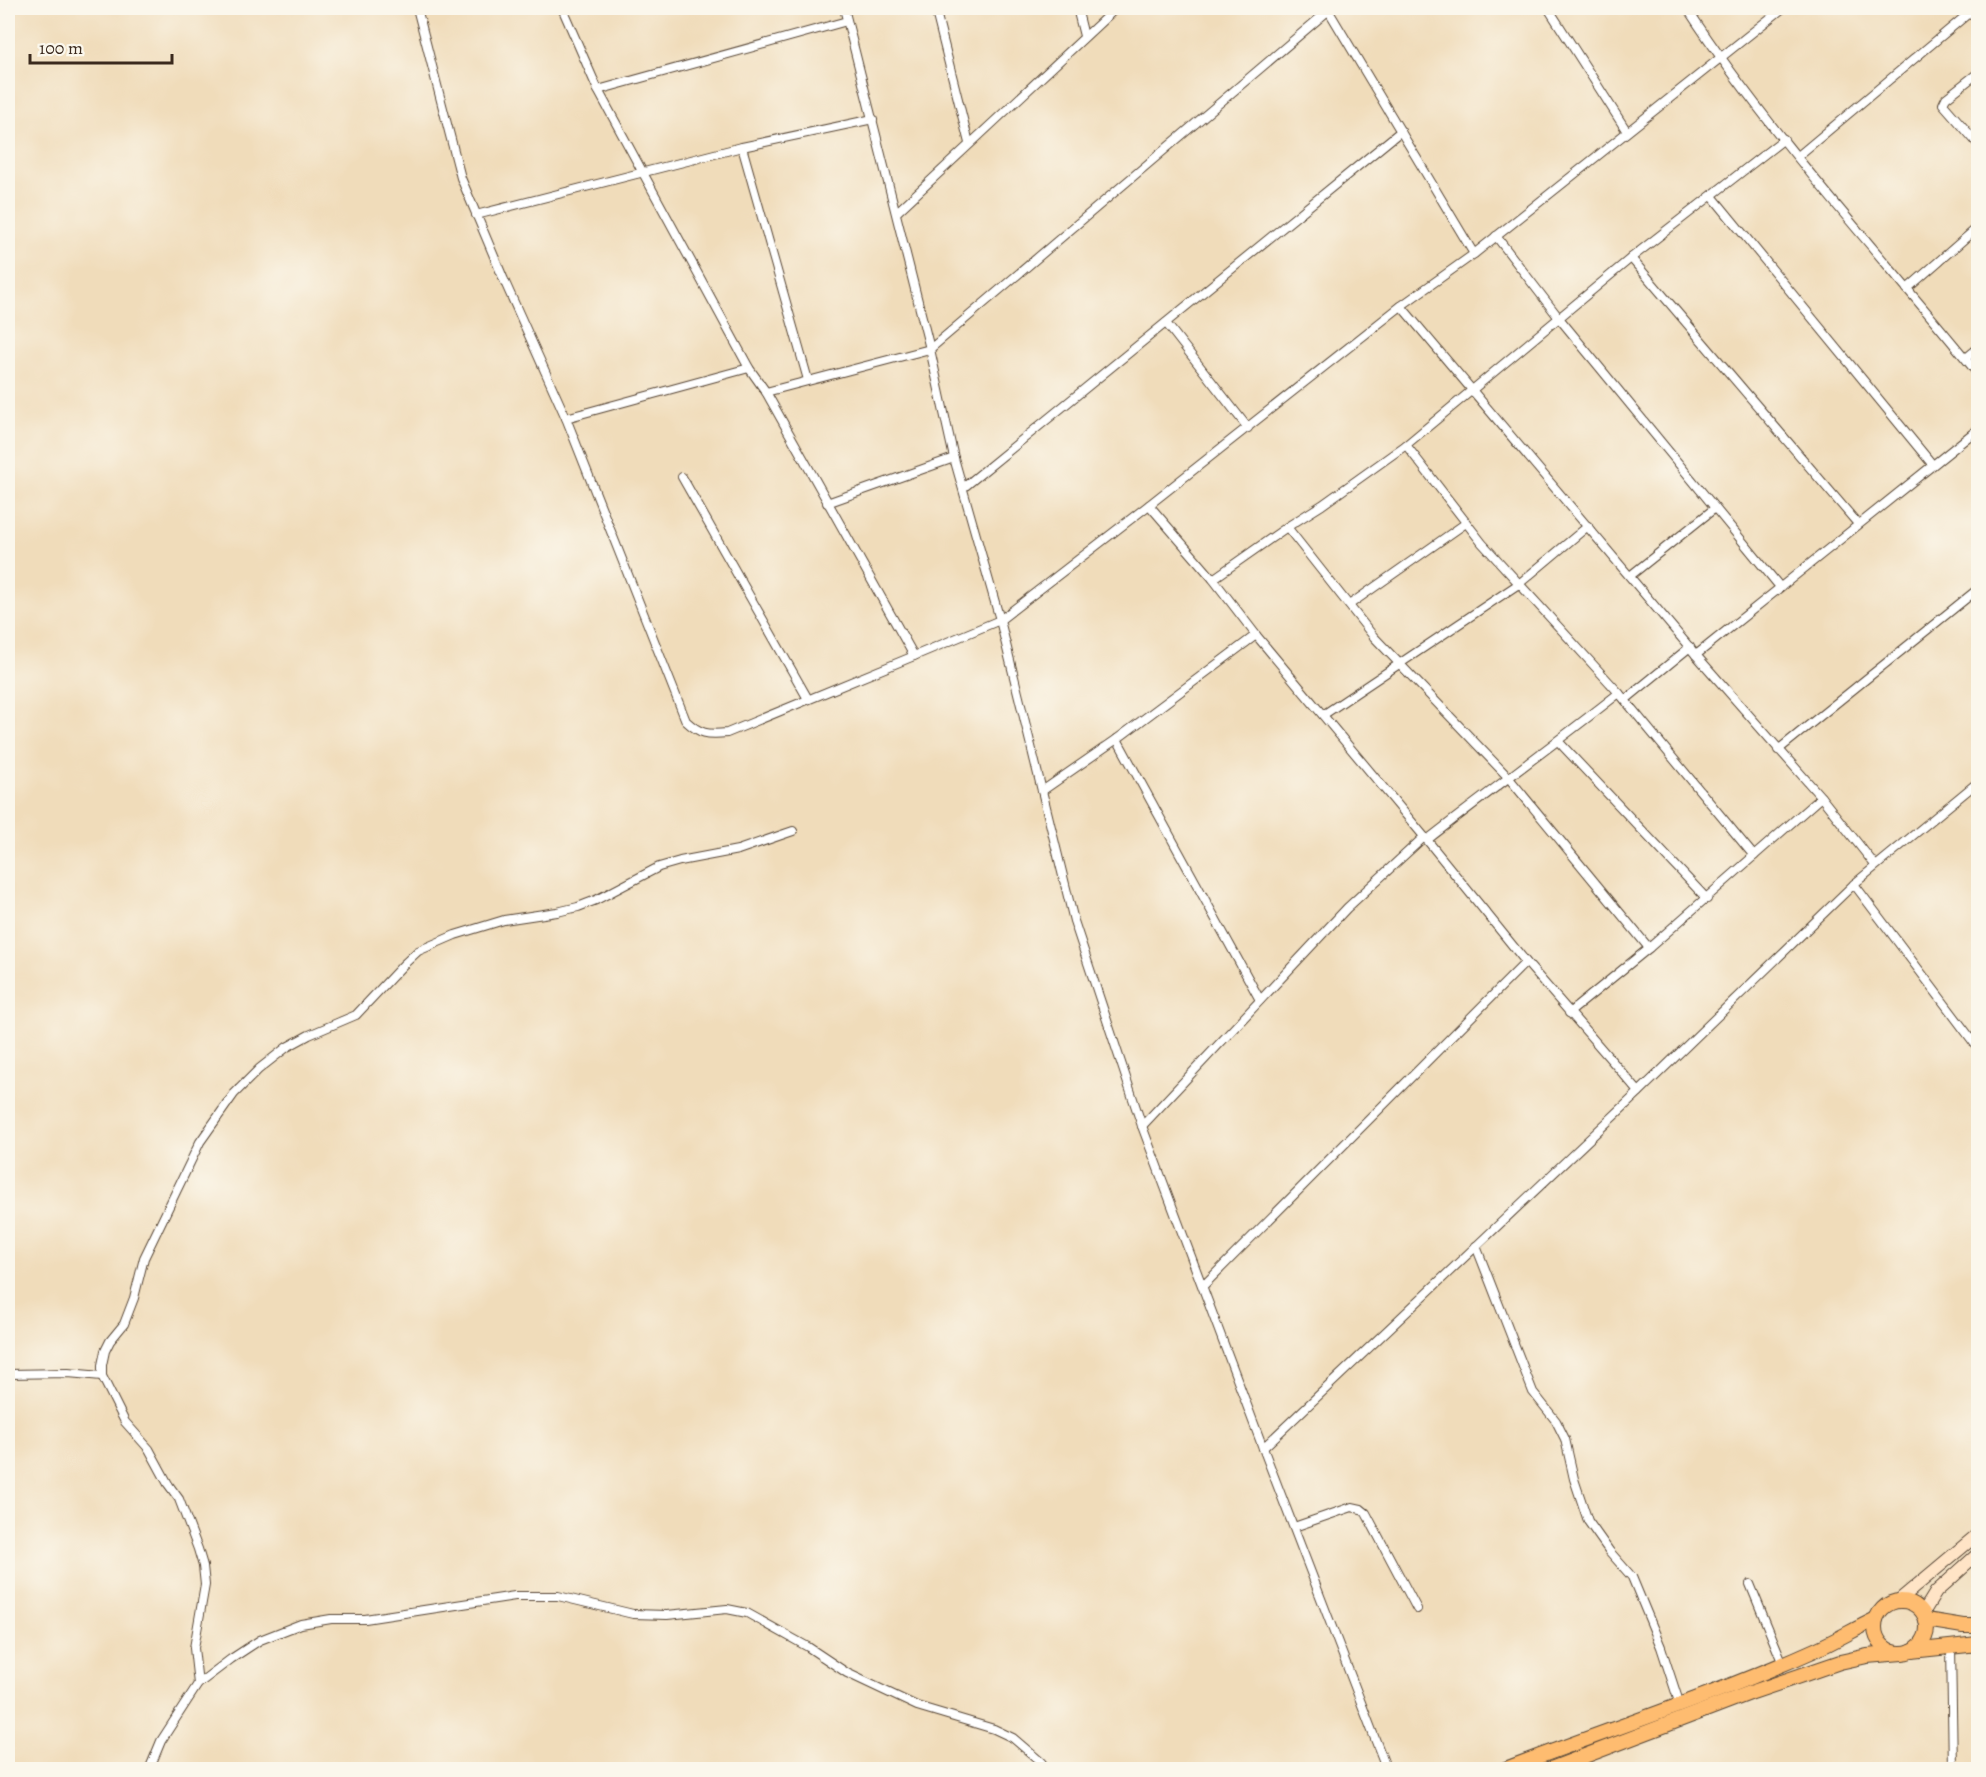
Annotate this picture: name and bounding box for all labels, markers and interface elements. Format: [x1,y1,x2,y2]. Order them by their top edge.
scale bar [30,27,172,65]
text: 100 m [39,36,83,60]

